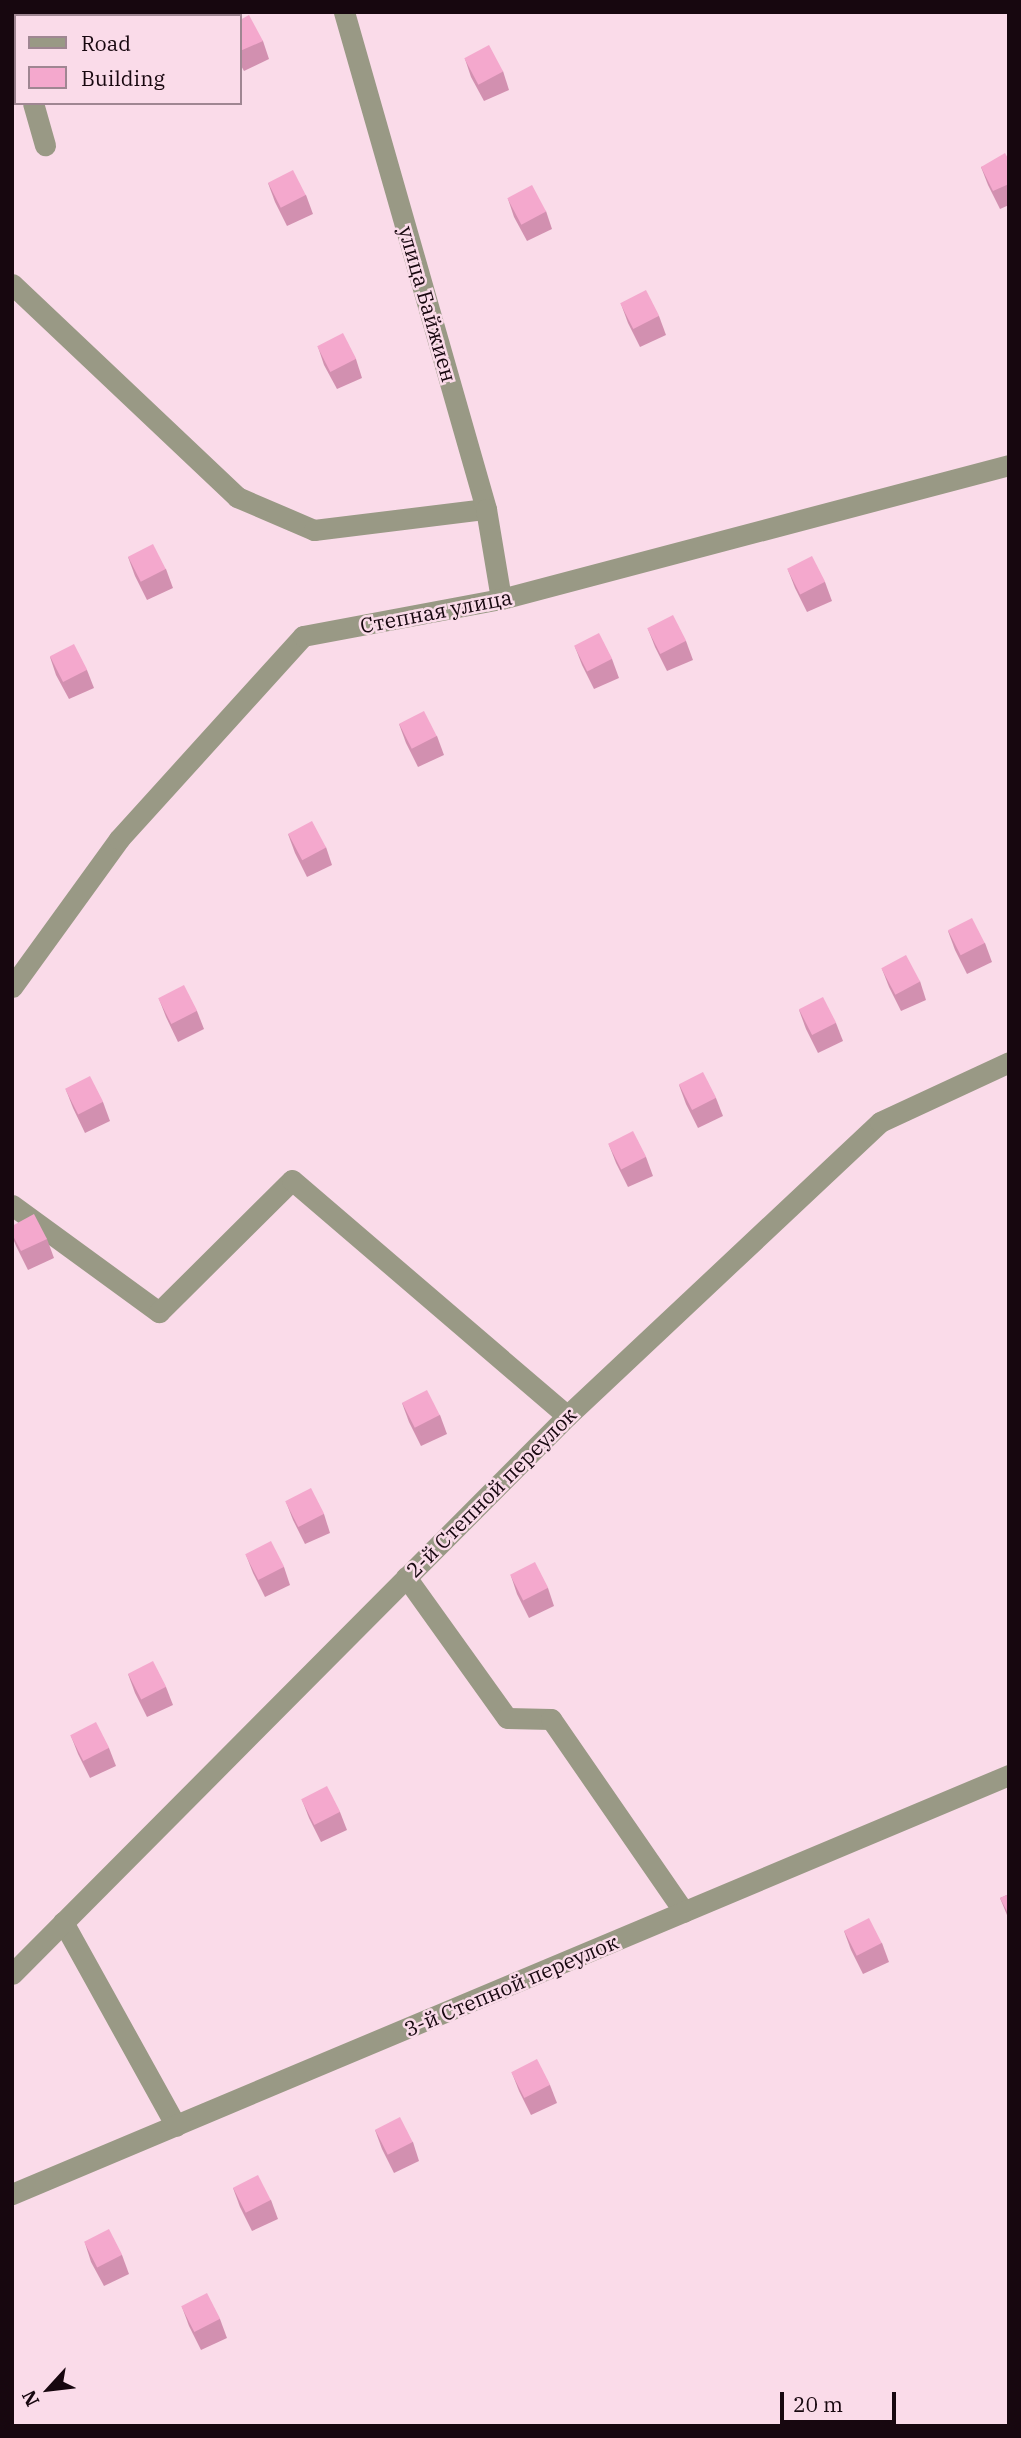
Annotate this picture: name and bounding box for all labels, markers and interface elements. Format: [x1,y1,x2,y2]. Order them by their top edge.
legend [14,14,242,105]
text: Road [81,29,131,57]
text: Building [81,64,165,92]
street label: улица Байжиен [394,223,462,385]
street label: Степная улица [358,584,514,638]
street label: 2-й Степной переулок [401,1402,581,1582]
street label: 3-й Степной переулок [400,1928,622,2042]
north arrow [14,2354,84,2424]
scale bar [783,2378,898,2422]
text: N [16,2386,44,2411]
text: 20 m [793,2390,843,2418]

